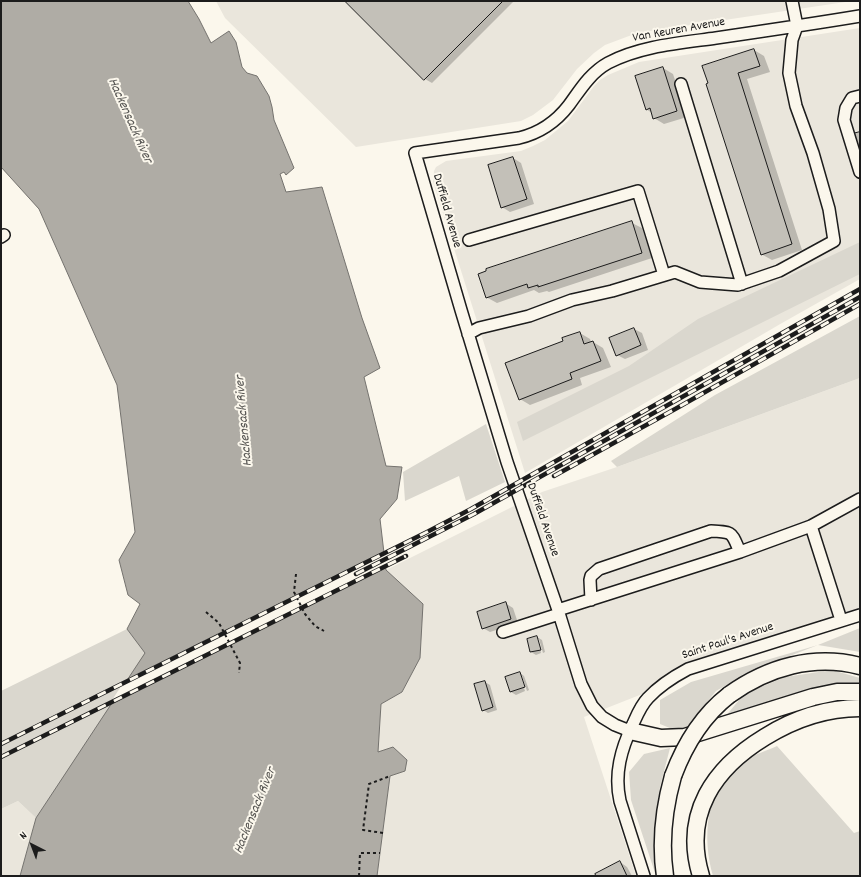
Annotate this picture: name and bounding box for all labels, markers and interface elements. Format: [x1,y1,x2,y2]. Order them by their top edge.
street label: Van Keuren Avenue [631,15,727,47]
water label: Hackensack River [103,76,155,166]
street label: Duffield Avenue [428,172,464,250]
water label: Hackensack River [233,375,257,467]
street label: Duffield Avenue [522,481,562,559]
street label: Saint Paul's Avenue [680,620,776,664]
water label: Hackensack River [231,766,281,856]
north arrow [12,825,52,865]
text: N [17,828,31,844]

